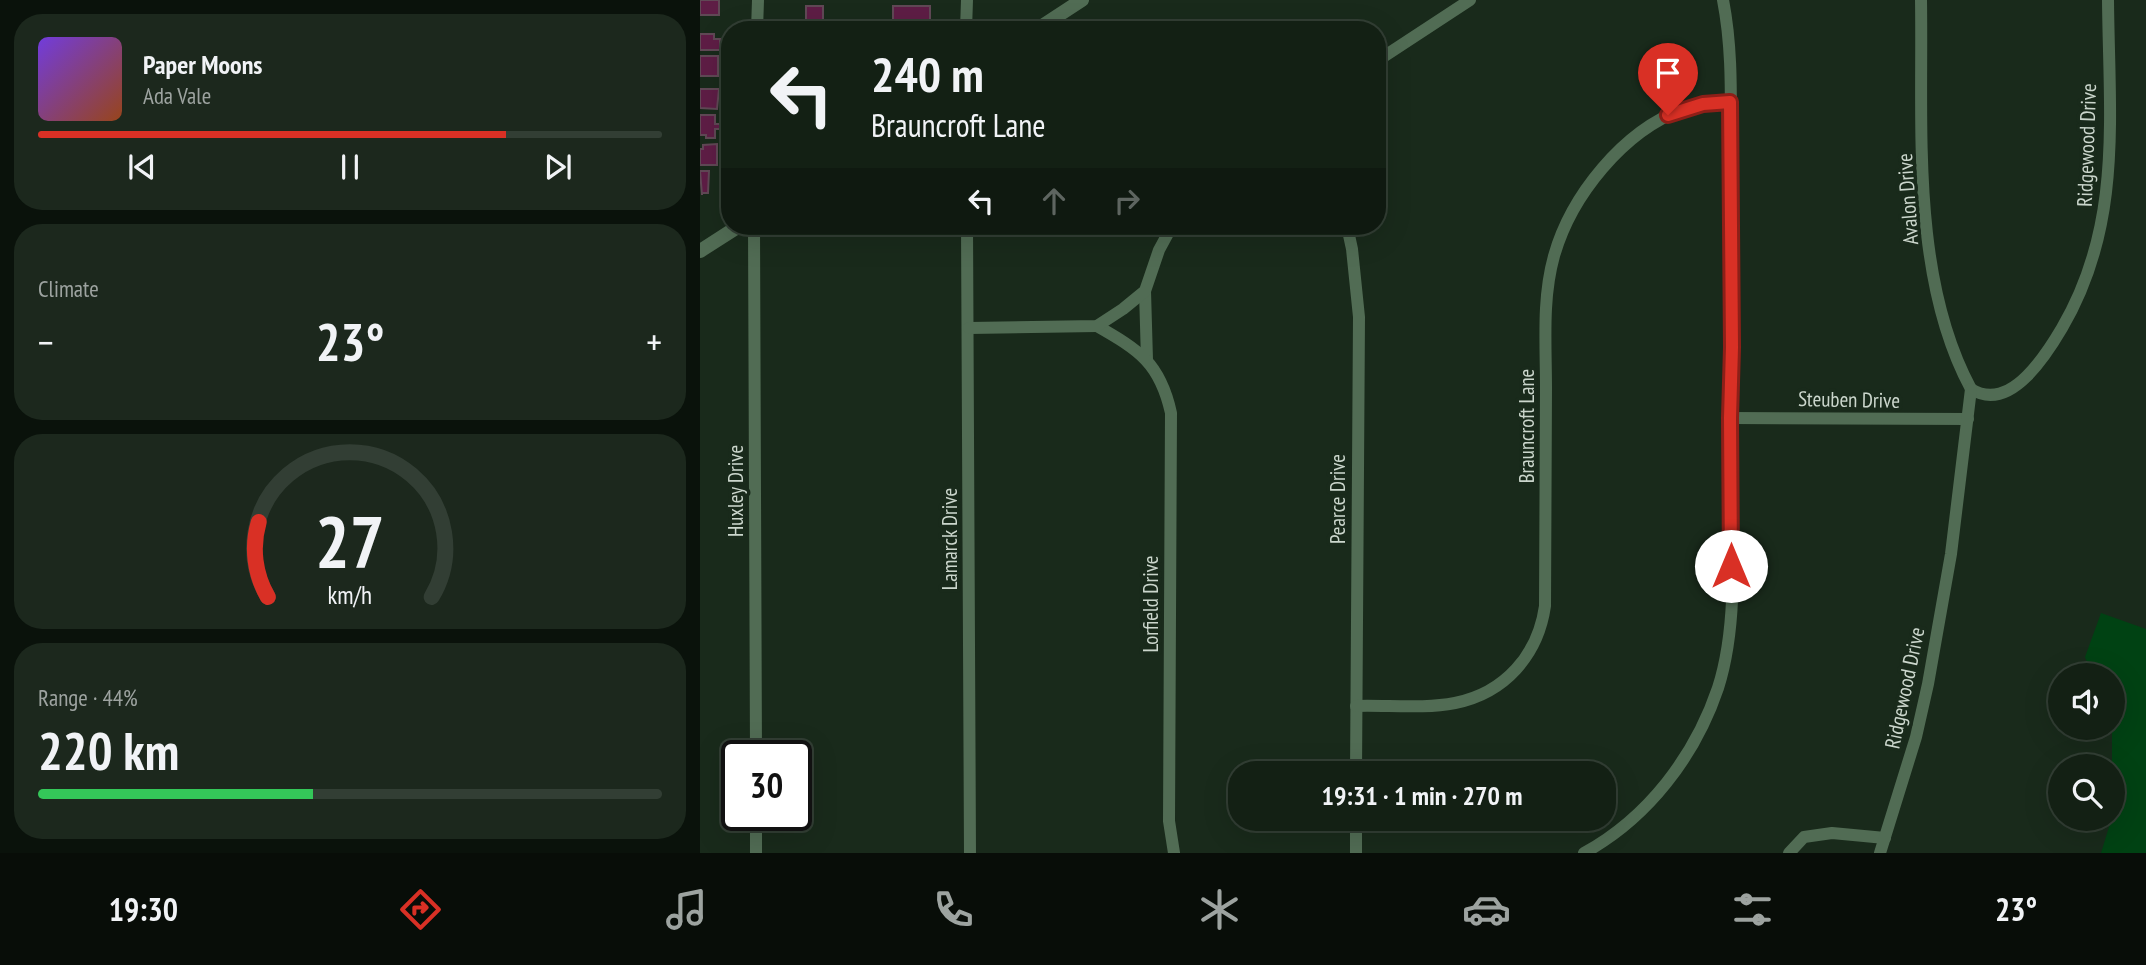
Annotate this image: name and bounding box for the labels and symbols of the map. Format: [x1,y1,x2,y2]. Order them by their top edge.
pin [1638,43,1698,115]
street label: Ridgewood Drive [2071,83,2102,207]
street label: Avalon Drive [1891,152,1924,246]
street label: Brauncroft Lane [1513,369,1540,483]
street label: Steuben Drive [1798,385,1900,414]
street label: Huxley Drive [722,445,749,537]
street label: Pearce Drive [1324,454,1351,544]
street label: Lamarck Drive [936,488,963,590]
position arrow [1694,529,1768,603]
street label: Lorfield Drive [1137,555,1164,653]
street label: Ridgewood Drive [1878,625,1931,751]
speed limit sign: 30 [721,740,812,831]

